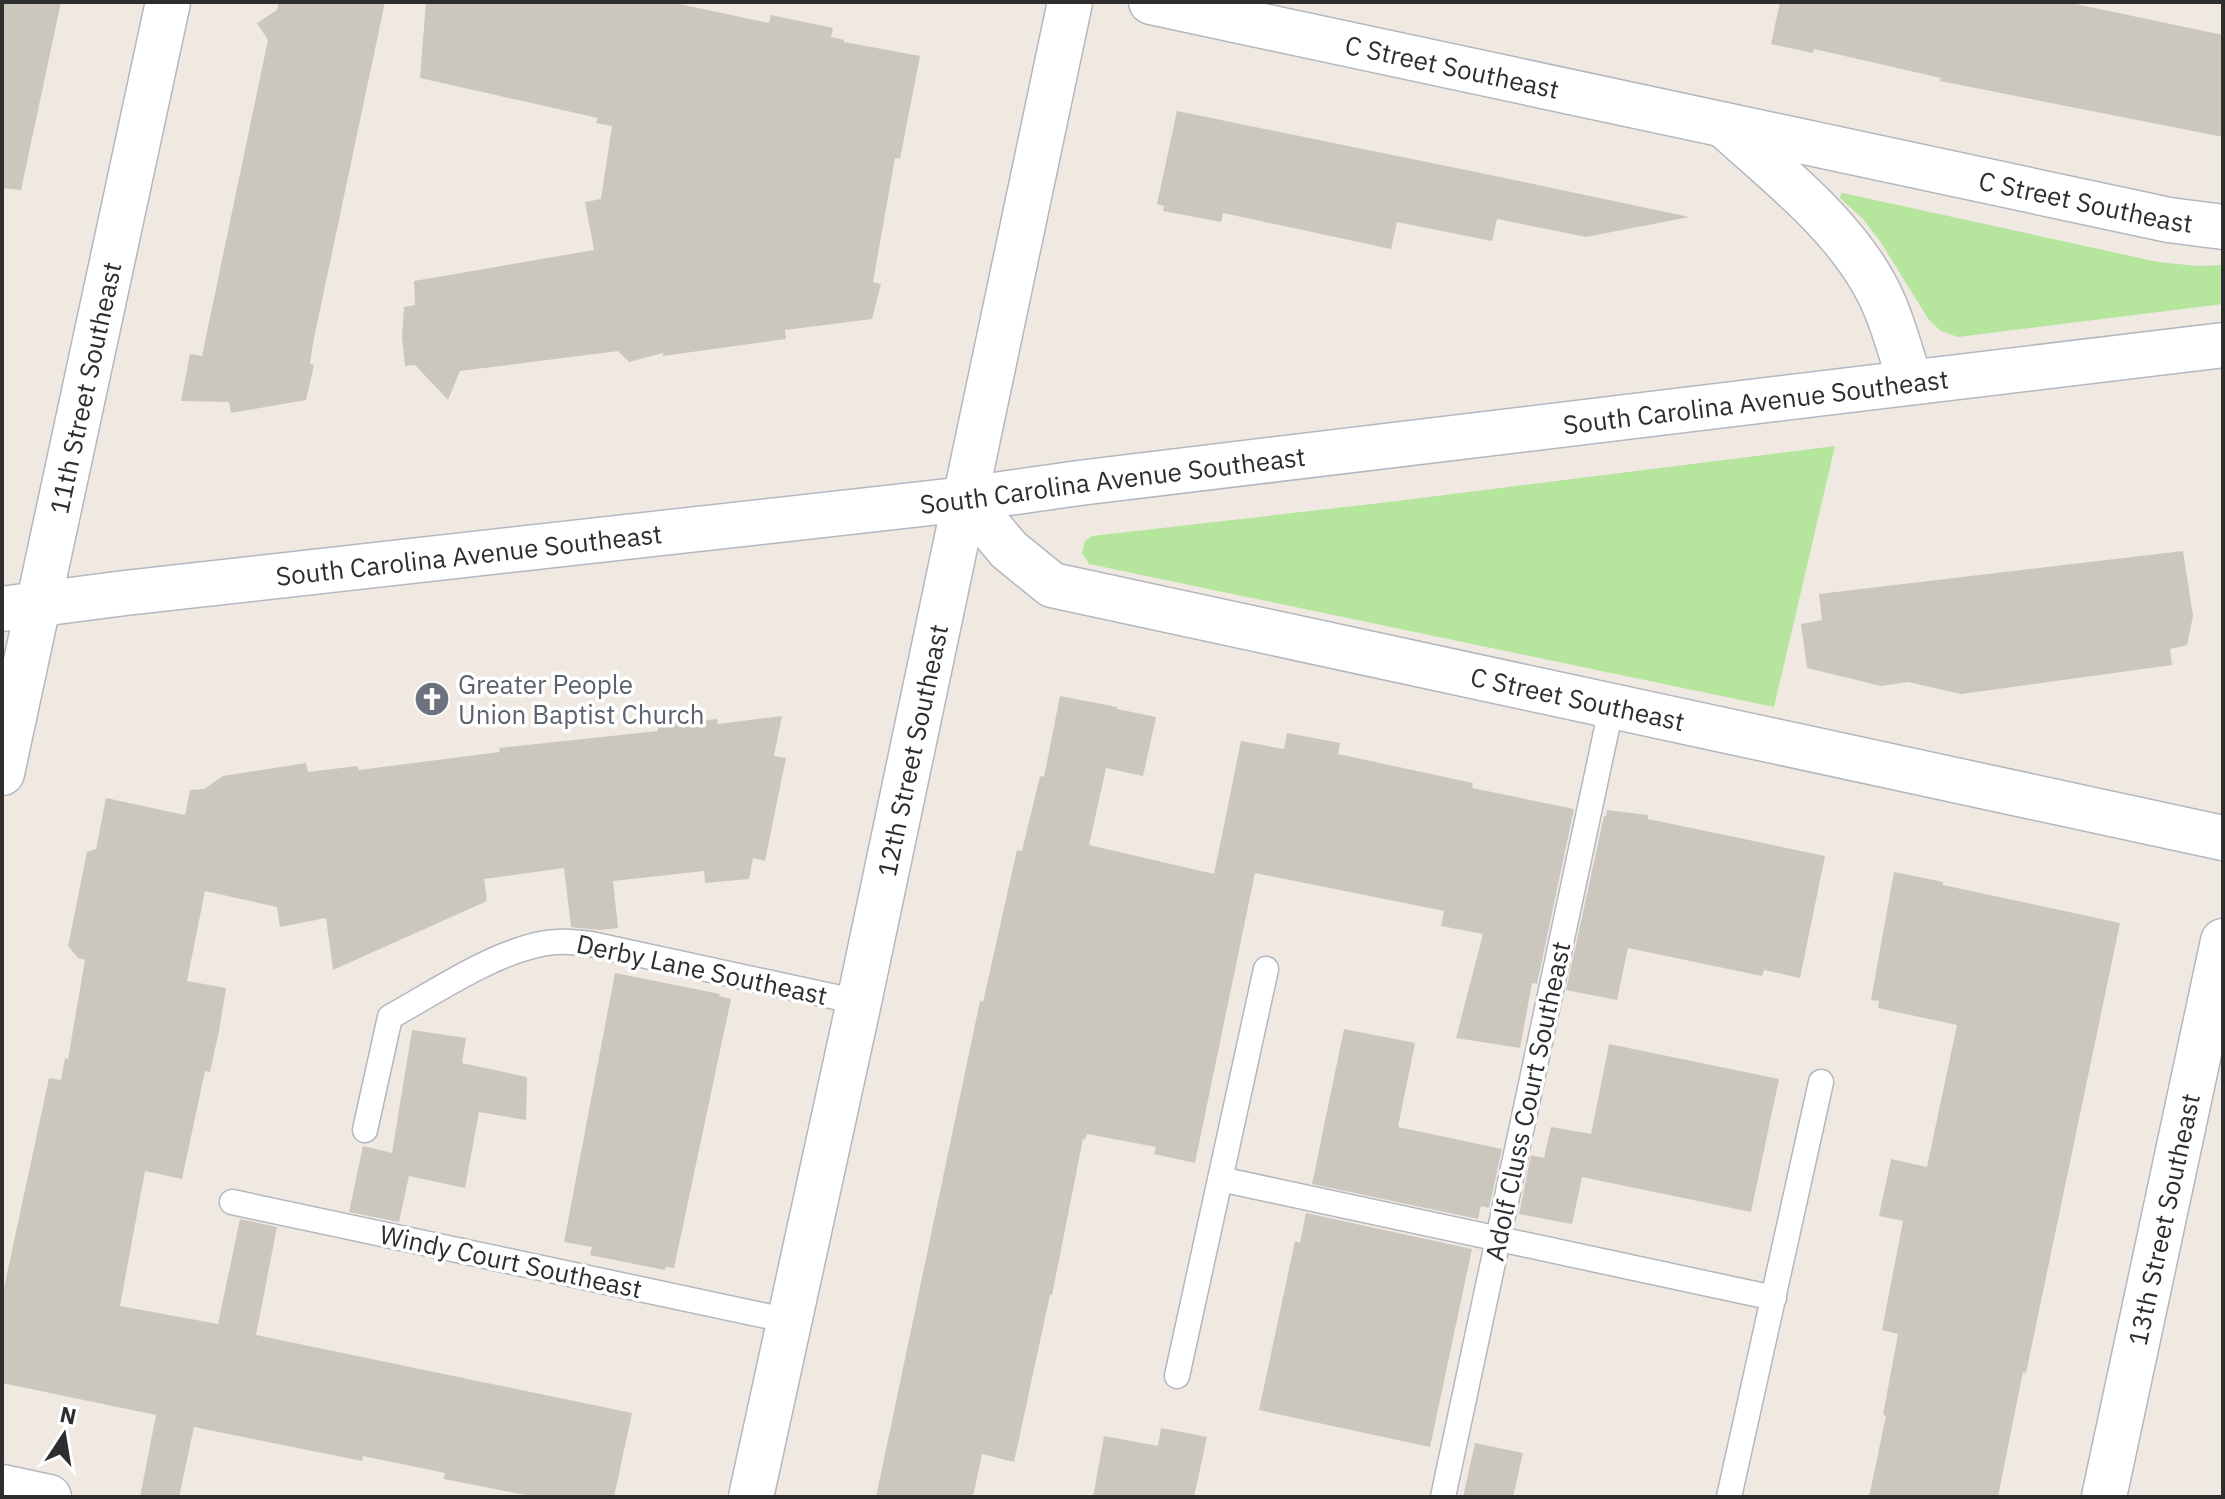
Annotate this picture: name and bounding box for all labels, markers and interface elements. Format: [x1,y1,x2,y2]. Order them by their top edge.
street label: C Street Southeast [1342,27,1562,106]
street label: C Street Southeast [1976,163,2195,240]
street label: 11th Street Southeast [41,259,129,517]
street label: South Carolina Avenue Southeast [1561,361,1950,441]
street label: South Carolina Avenue Southeast [918,439,1307,521]
street label: South Carolina Avenue Southeast [274,516,664,593]
street label: 12th Street Southeast [869,621,955,879]
street label: C Street Southeast [1468,659,1688,738]
place label: Greater People Union Baptist Church [458,667,704,731]
church icon: Greater People Union Baptist Church [413,680,451,718]
street label: Derby Lane Southeast [574,926,830,1012]
street label: Adolf Cluss Court Southeast [1477,938,1577,1264]
street label: 13th Street Southeast [2120,1090,2207,1348]
street label: Windy Court Southeast [377,1217,645,1305]
north arrow [24,1395,104,1475]
text: N [57,1399,79,1431]

